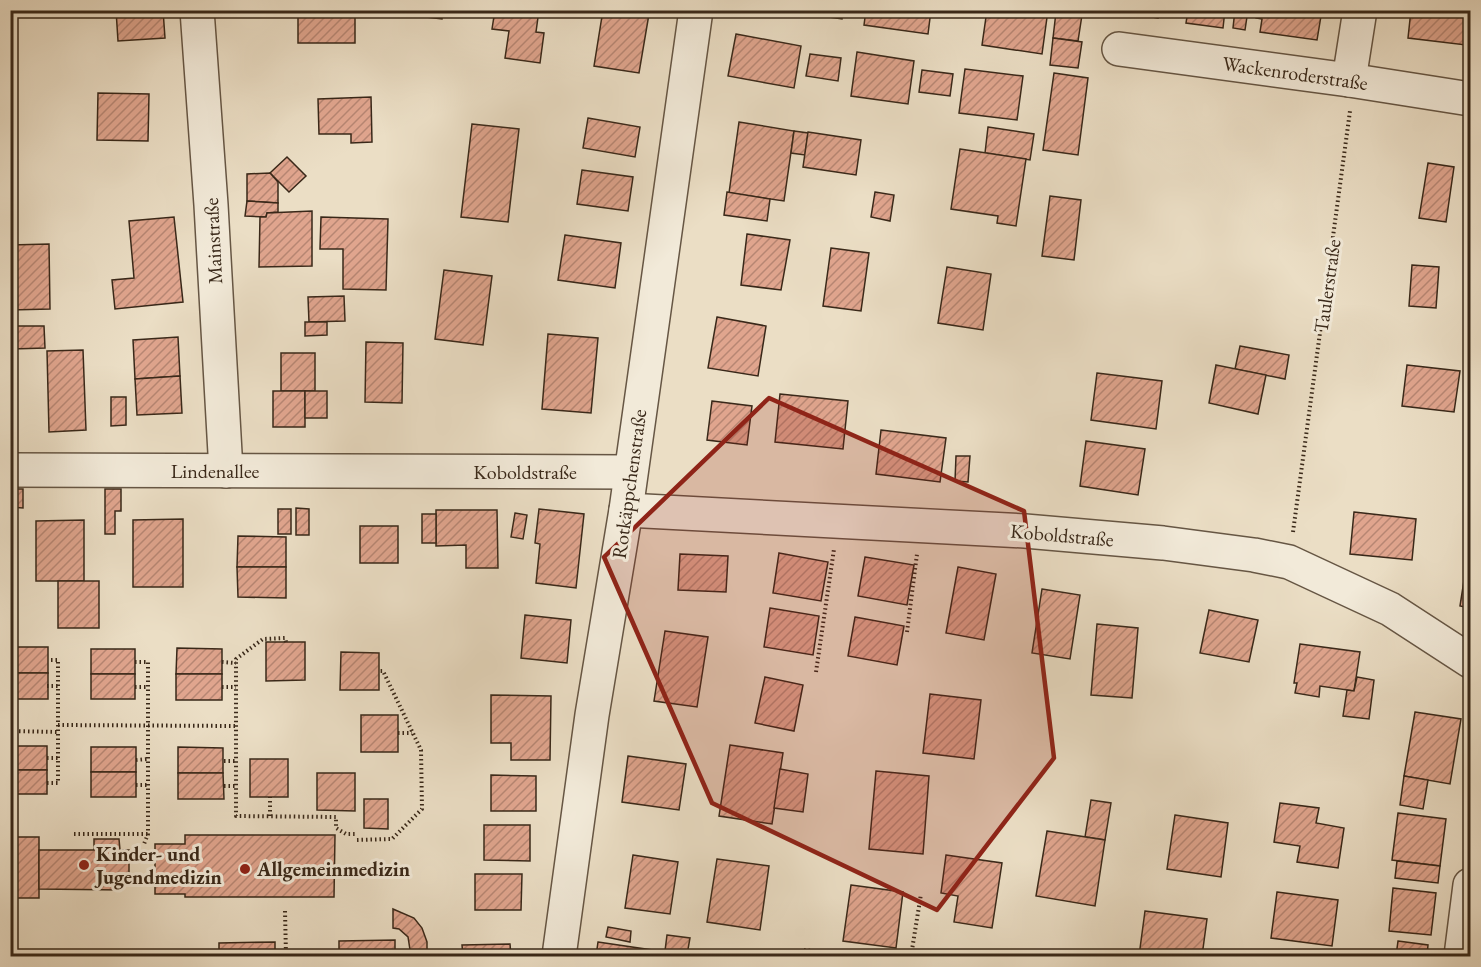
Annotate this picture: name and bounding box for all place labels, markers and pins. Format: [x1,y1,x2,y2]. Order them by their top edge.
place label: Kinder- und Jugendmedizin [94,841,222,890]
place label: Allgemeinmedizin [256,856,410,882]
marker: Kinder- und Jugendmedizin [77,858,91,872]
marker: Allgemeinmedizin [238,862,252,876]

